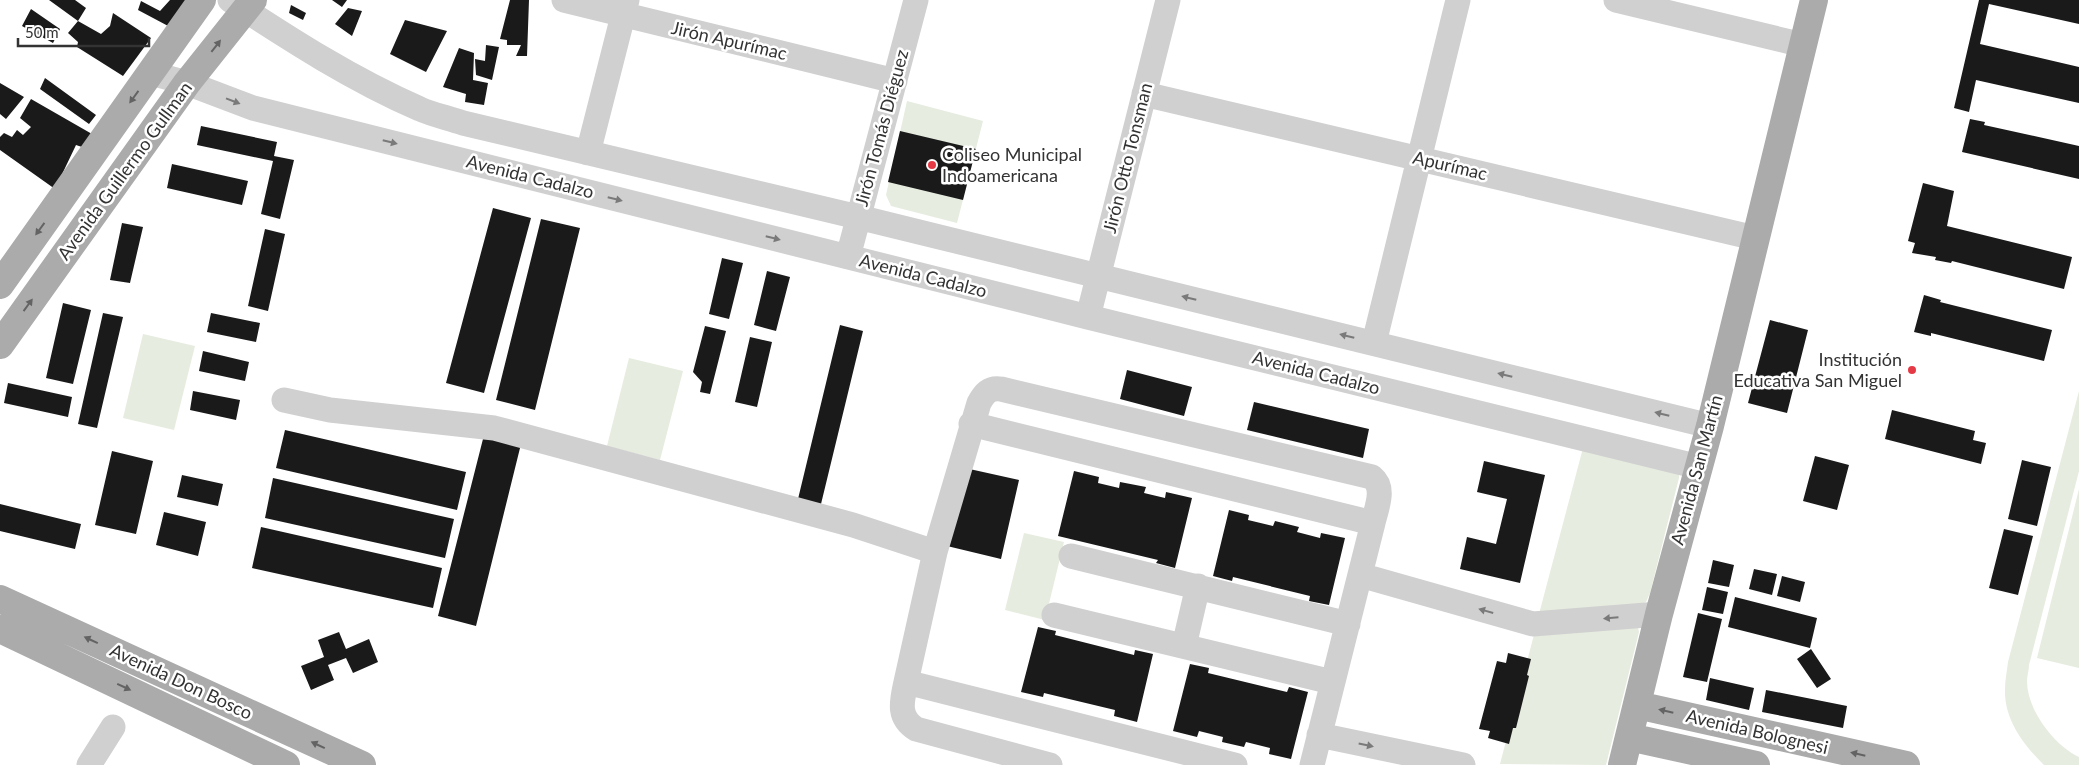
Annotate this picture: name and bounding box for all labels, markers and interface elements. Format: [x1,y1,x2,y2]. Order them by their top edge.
scale bar [18,15,149,47]
street label: Jirón Apurímac [669,16,789,64]
text: 50 m [25,23,59,41]
one-way arrow [211,40,222,53]
street label: Jirón Tomás Diéguez [850,47,913,209]
street label: Avenida Guillermo Gullman [52,77,196,264]
street label: Jirón Otto Tonsman [1098,80,1156,235]
one-way arrow [129,90,139,104]
one-way arrow [226,97,241,105]
one-way arrow [382,139,397,147]
place label: Coliseo Municipal Indoamericana [942,143,1082,186]
street label: Apurímac [1411,146,1490,184]
street label: Avenida Cadalzo [464,150,596,202]
marker: Coliseo Municipal Indoamericana [926,159,938,171]
one-way arrow [608,195,623,203]
one-way arrow [34,222,45,235]
one-way arrow [766,234,781,242]
street label: Avenida Cadalzo [857,249,989,301]
one-way arrow [1181,294,1196,302]
one-way arrow [23,298,33,312]
one-way arrow [1339,332,1354,340]
street label: Avenida Cadalzo [1250,346,1382,398]
place label: Institución Educativa San Miguel [1733,348,1902,391]
marker: Institución Educativa San Miguel [1906,364,1918,376]
one-way arrow [1497,371,1512,379]
street label: Avenida San Martín [1665,392,1727,547]
one-way arrow [1655,410,1670,418]
one-way arrow [1478,607,1494,615]
one-way arrow [1602,614,1618,622]
one-way arrow [84,636,98,644]
street label: Avenida Don Bosco [107,638,256,724]
one-way arrow [116,682,131,691]
street label: Avenida Bolognesi [1684,704,1830,758]
one-way arrow [1657,707,1673,715]
one-way arrow [311,740,325,748]
one-way arrow [1359,741,1374,749]
one-way arrow [1851,750,1866,758]

